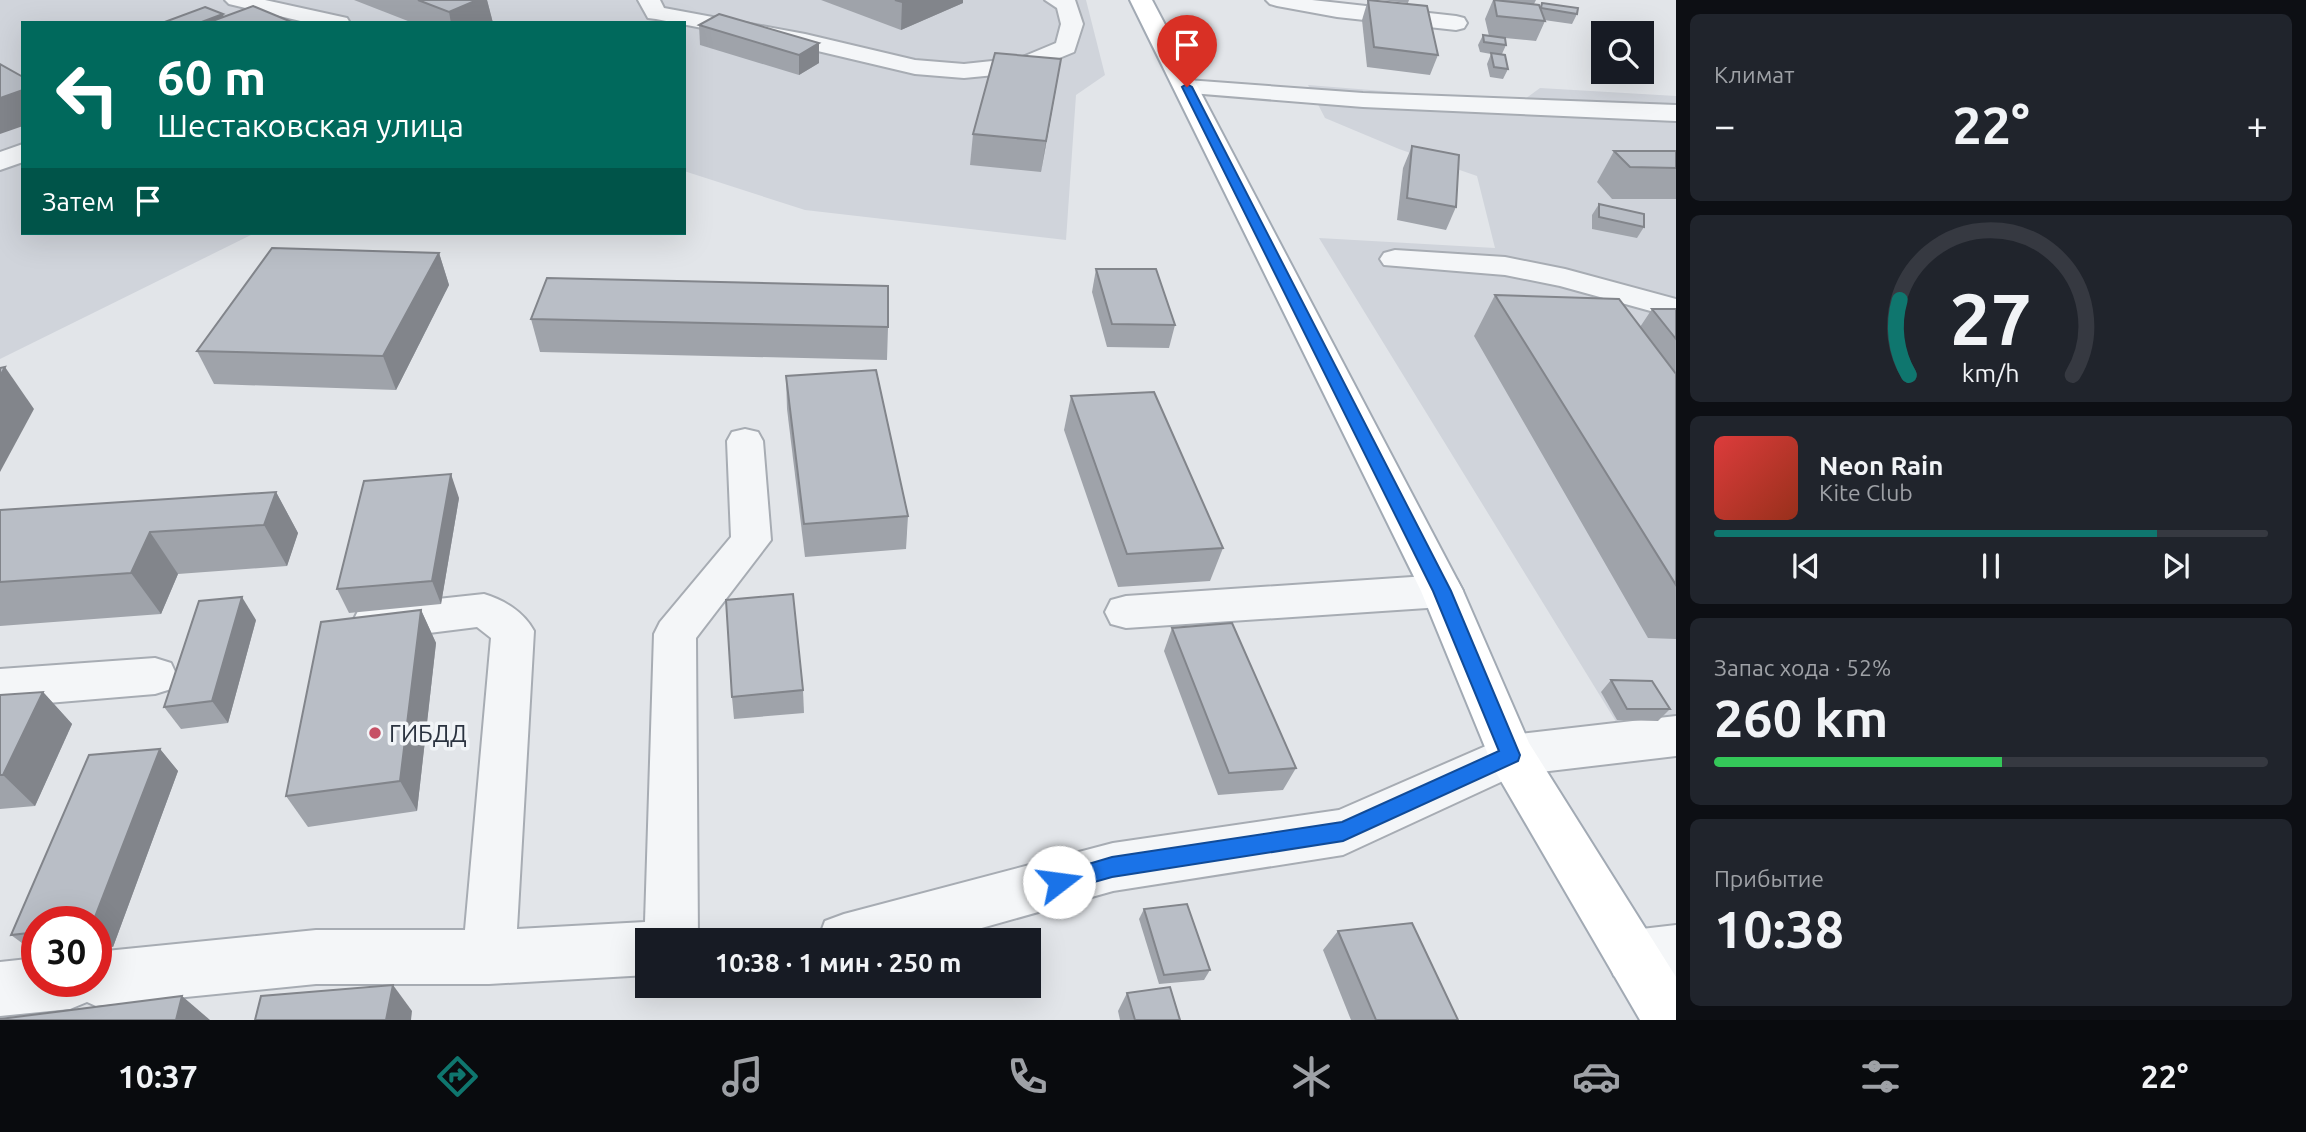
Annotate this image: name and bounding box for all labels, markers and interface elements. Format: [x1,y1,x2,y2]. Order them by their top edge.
pin [1157,15,1217,87]
map controls [1591,21,1654,84]
button: search [1591,21,1654,84]
icon: arrive [1168,26,1206,64]
icon: left [42,49,133,140]
text: 60 m [157,49,266,104]
text: Климат [1714,62,1794,87]
text: 22° [1952,96,2030,154]
text: − [1714,104,1735,146]
text: + [2247,104,2268,146]
text: Шестаковская улица [157,107,464,143]
icon: arrive [129,182,167,220]
text: Затем [42,187,115,216]
text: 27 [1950,277,2032,359]
text: km/h [1962,359,2020,387]
text: Neon Rain [1819,451,1944,480]
text: Kite Club [1819,480,1913,505]
icon: previous [1787,547,1825,585]
icon: pause [1972,547,2010,585]
icon: next [2157,547,2195,585]
text: Запас хода · 52% [1714,655,1891,680]
text: 260 km [1714,689,1888,747]
place label: ГИБДД [389,720,467,747]
marker: ГИБДД [367,725,383,741]
position arrow [1022,845,1096,919]
text: Прибытие [1714,866,1824,891]
text: 10:38 [1714,900,1844,958]
speed limit sign: 30 [21,906,112,997]
text: 10:38 · 1 мин · 250 m [715,948,961,977]
icon: directions [433,1052,482,1101]
icon: music [718,1052,767,1101]
icon: phone [1003,1052,1052,1101]
icon: climate [1287,1052,1336,1101]
icon: car [1572,1052,1621,1101]
icon: filters [1856,1052,1905,1101]
text: 10:37 [118,1058,198,1094]
text: 22° [2141,1058,2188,1094]

